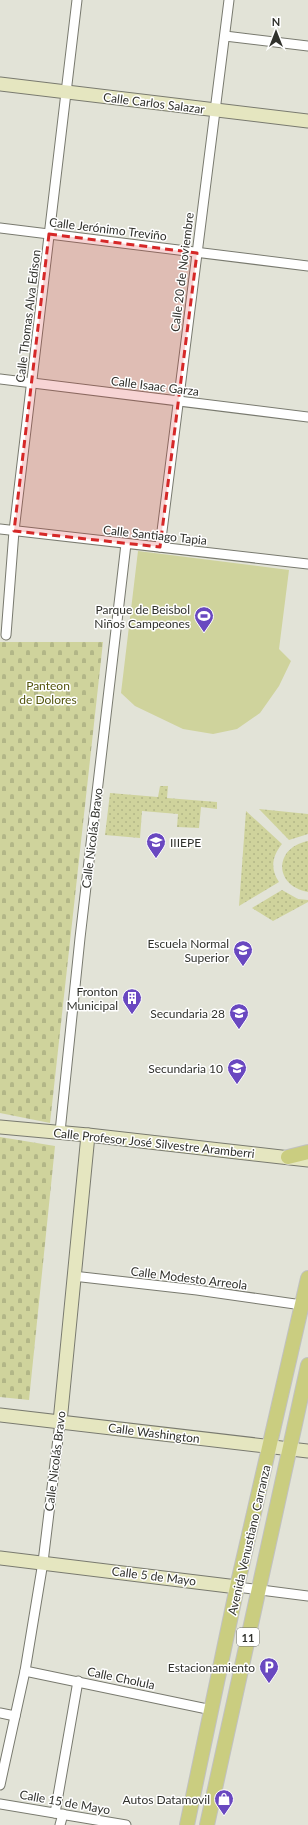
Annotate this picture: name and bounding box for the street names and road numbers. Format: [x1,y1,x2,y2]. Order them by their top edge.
street label: Calle Carlos Salazar [102,89,206,117]
street label: Calle 20 de Noviembre [167,211,197,333]
street label: Calle Jerónimo Treviño [48,214,168,244]
street label: Calle Thomas Alva Edison [12,249,44,383]
street label: Calle Isaac Garza [110,373,200,399]
street label: Calle Santiago Tapia [102,522,208,548]
street label: Calle Nicolás Bravo [78,787,106,889]
street label: Calle Profesor José Silvestre Aramberri [53,1125,256,1161]
street label: Calle Modesto Arreola [130,1263,248,1293]
street label: Calle Nicolás Bravo [41,1410,69,1512]
street label: Calle Washington [107,1420,201,1446]
street label: Avenida Venustiano Carranza [224,1463,274,1617]
street label: Calle 5 de Mayo [111,1563,197,1589]
road number: 11 [237,1628,259,1646]
street label: Calle Cholula [86,1664,156,1693]
street label: Calle 15 de Mayo [19,1787,112,1817]

